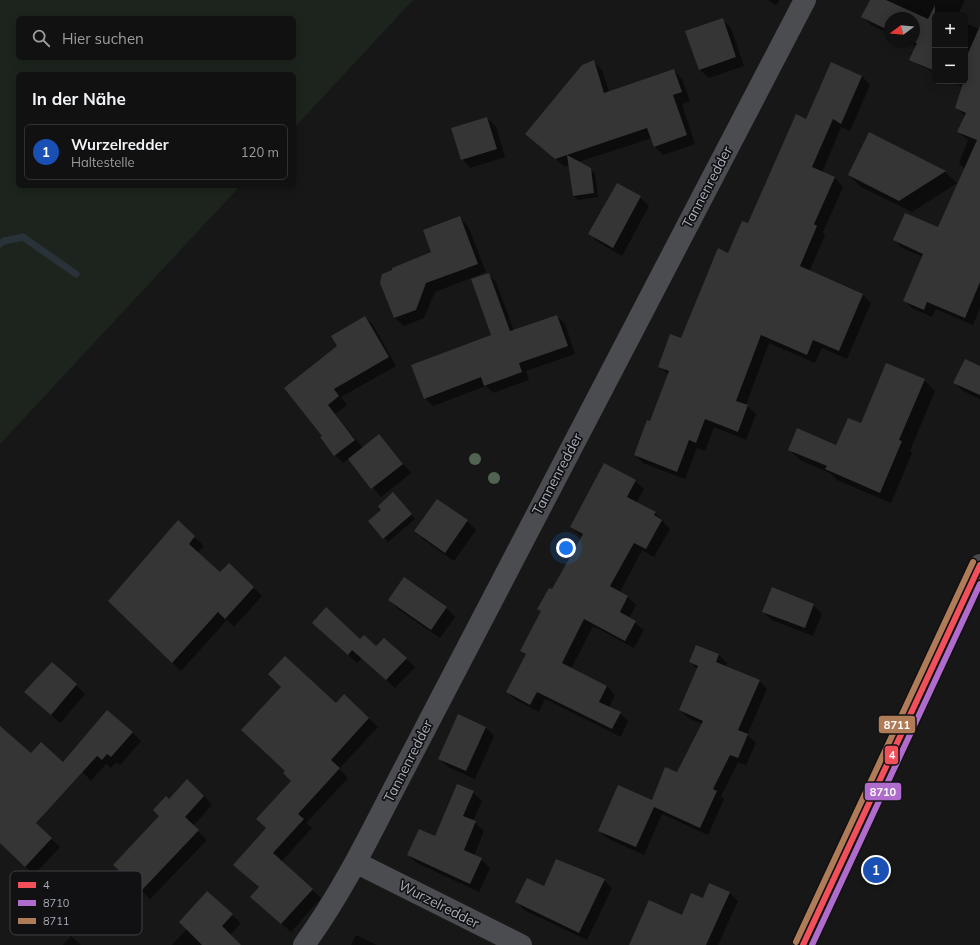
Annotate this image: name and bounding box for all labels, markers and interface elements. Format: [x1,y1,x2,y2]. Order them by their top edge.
north arrow [884,12,920,48]
map controls [932,12,968,84]
button: + [932,12,968,48]
search box [16,16,296,60]
icon: search [30,27,52,49]
text: Hier suchen [62,29,144,48]
button: − [932,48,968,84]
text: In der Nähe [32,88,126,109]
text: Wurzelredder [71,135,169,154]
street label: Tannenredder [678,142,737,231]
text: 1 [42,144,50,160]
text: 120 m [241,144,279,160]
text: Haltestelle [71,154,135,170]
street label: Tannenredder [528,429,587,518]
your location [556,538,576,558]
line badge: 8711 [878,715,916,734]
street label: Tannenredder [380,716,437,805]
text: 8711 [884,718,911,732]
line badge: 4 [884,745,899,765]
text: 4 [889,748,896,762]
line badge: 8710 [864,782,902,801]
text: 8710 [870,785,897,799]
pin: 1 [863,855,889,885]
legend [10,871,142,935]
street label: Wurzelredder [396,876,483,932]
text: 4 [43,878,50,892]
text: 8710 [43,896,70,910]
text: 8711 [43,914,69,928]

